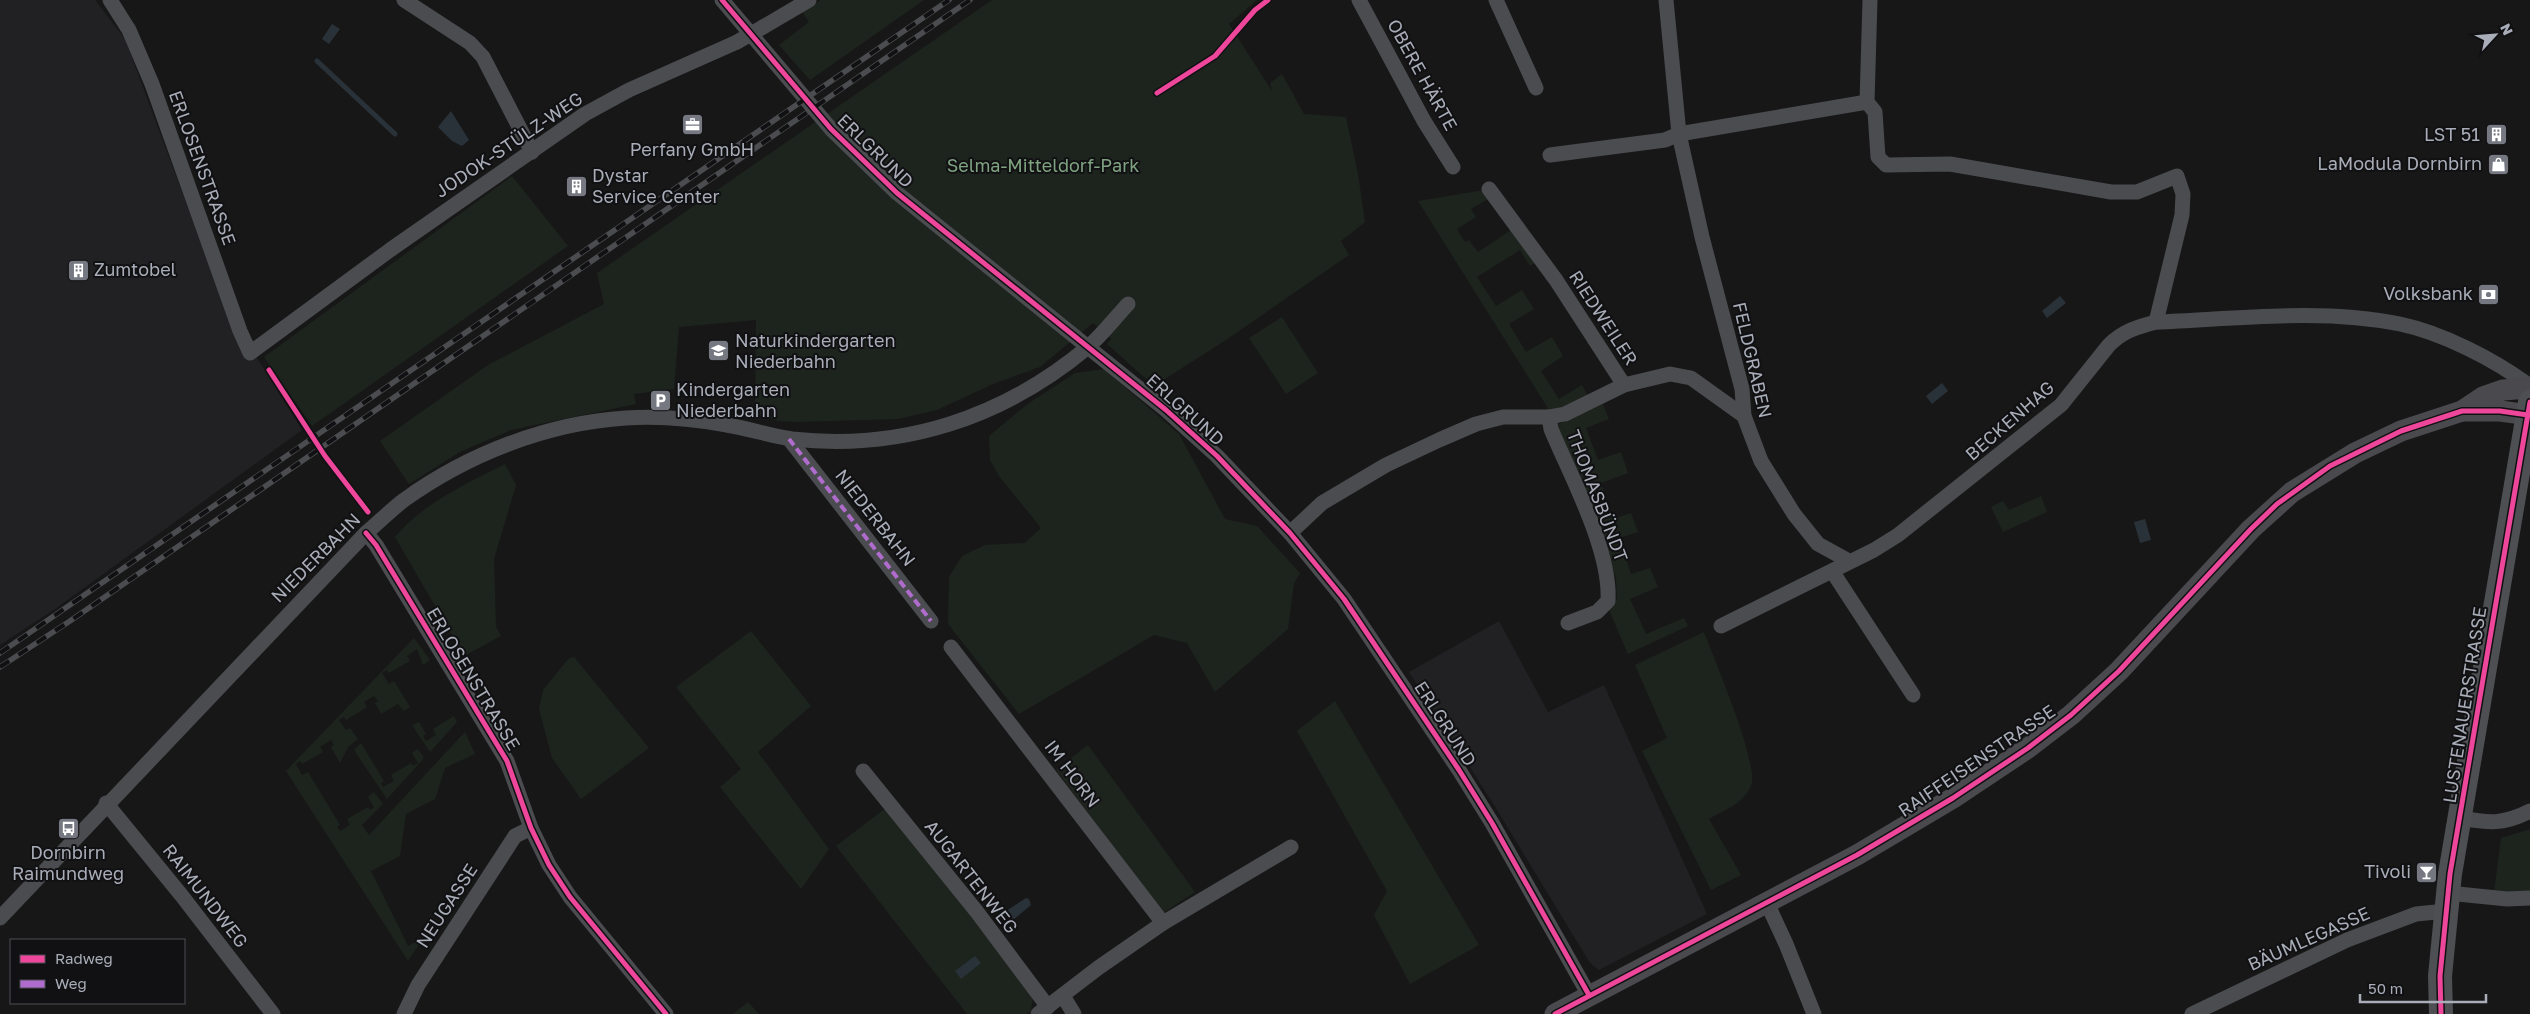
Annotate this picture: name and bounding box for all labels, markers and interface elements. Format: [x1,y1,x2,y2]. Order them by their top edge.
north arrow [2470,10,2520,60]
street label: OBERE HÄRTE [1383,15,1463,134]
text: N [2497,21,2517,38]
street label: ERLOSENSTRASSE [165,87,241,248]
street label: JODOK-STÜLZ-WEG [430,87,586,202]
street label: ERLGRUND [833,109,918,192]
office icon: Perfany GmbH [680,113,704,137]
place label: LST 51 [2424,123,2480,145]
building icon: LST 51 [2484,123,2508,147]
place label: Perfany GmbH [630,138,754,160]
place label: LaModula Dornbirn [2317,152,2482,174]
shop icon: LaModula Dornbirn [2486,152,2510,176]
park label: Selma-Mitteldorf-Park [947,154,1139,176]
place label: Dystar Service Center [592,164,719,207]
building icon: Dystar Service Center [564,174,588,198]
building icon: Zumtobel [66,258,90,282]
place label: Zumtobel [94,258,177,280]
street label: RIEDWEILER [1565,266,1643,369]
place label: Volksbank [2383,282,2473,304]
bank icon: Volksbank [2477,282,2501,306]
street label: FELDGRABEN [1729,300,1777,420]
place label: Naturkindergarten Niederbahn [735,329,896,372]
school or university icon: Naturkindergarten Niederbahn [707,339,731,363]
street label: ERLGRUND [1142,369,1229,450]
street label: BECKENHAG [1960,376,2058,465]
place label: Kindergarten Niederbahn [676,378,790,421]
parking icon: Kindergarten Niederbahn [648,388,672,412]
street label: THOMASBÜNDT [1563,427,1633,565]
street label: NIEDERBAHN [831,464,921,570]
street label: NIEDERBAHN [266,508,365,607]
street label: ERLOSENSTRASSE [422,603,525,754]
street label: LUSTENAUERSTRASSE [2438,605,2490,805]
street label: ERLGRUND [1410,677,1481,770]
street label: RAIFFEISENSTRASSE [1894,699,2059,821]
street label: IM HORN [1040,735,1105,811]
street label: AUGARTENWEG [921,815,1023,937]
bus stop icon: Dornbirn Raimundweg [56,816,80,840]
street label: RAIMUNDWEG [158,839,253,952]
place label: Dornbirn Raimundweg [12,841,124,884]
street label: NEUGASSE [411,859,482,952]
place label: Tivoli [2364,860,2411,882]
bar icon: Tivoli [2415,860,2439,884]
street label: BÄUMLEGASSE [2244,901,2373,975]
legend [10,939,185,1004]
text: Radweg [55,949,113,967]
scale bar [2360,972,2486,1004]
text: Weg [55,974,87,992]
text: 50 m [2368,979,2403,997]

